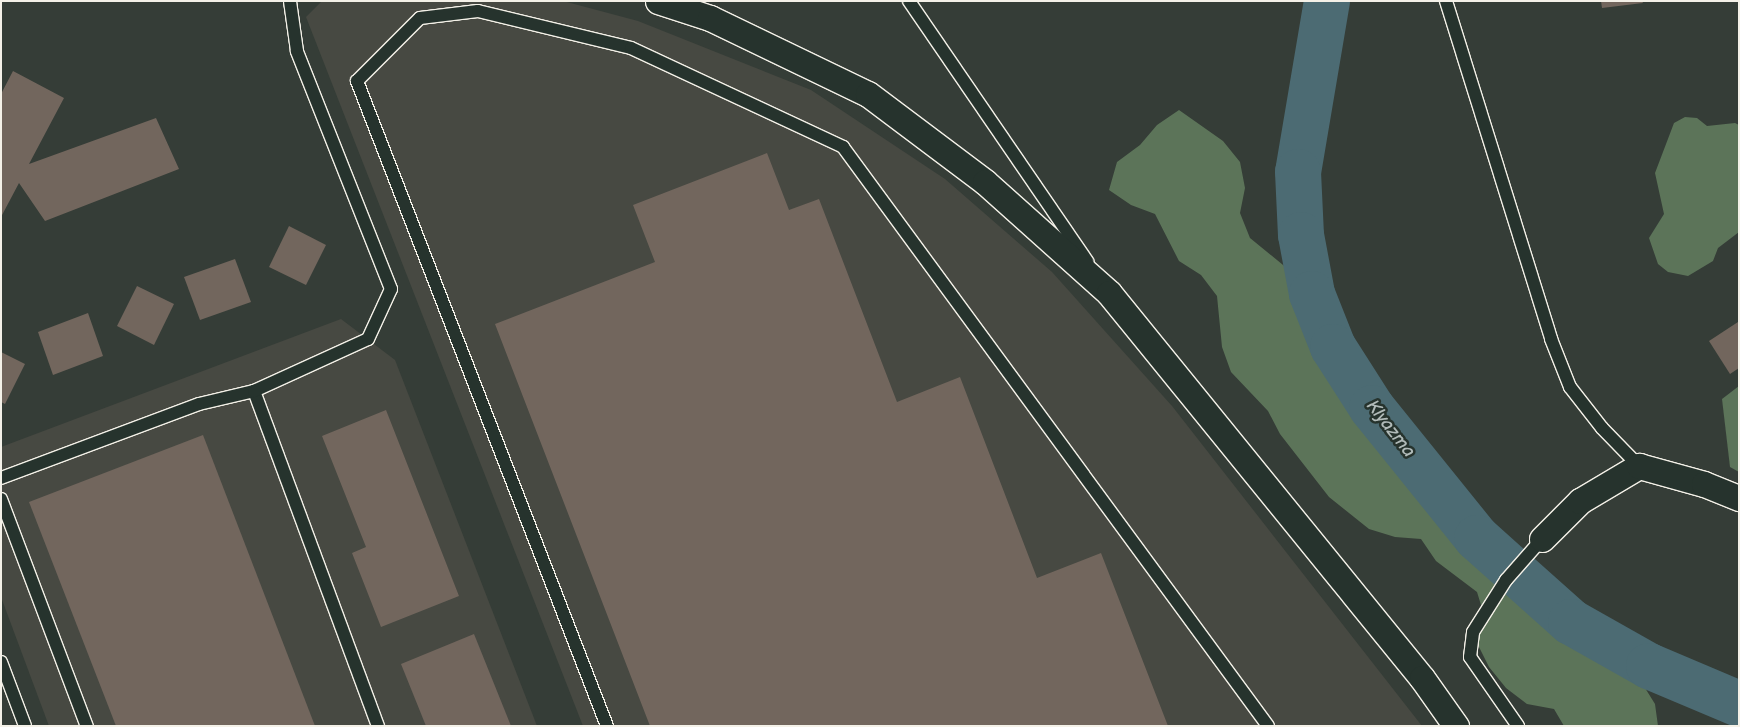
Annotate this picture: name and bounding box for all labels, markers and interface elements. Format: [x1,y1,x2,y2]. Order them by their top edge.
water label: Klyazma [1361,396,1419,462]

